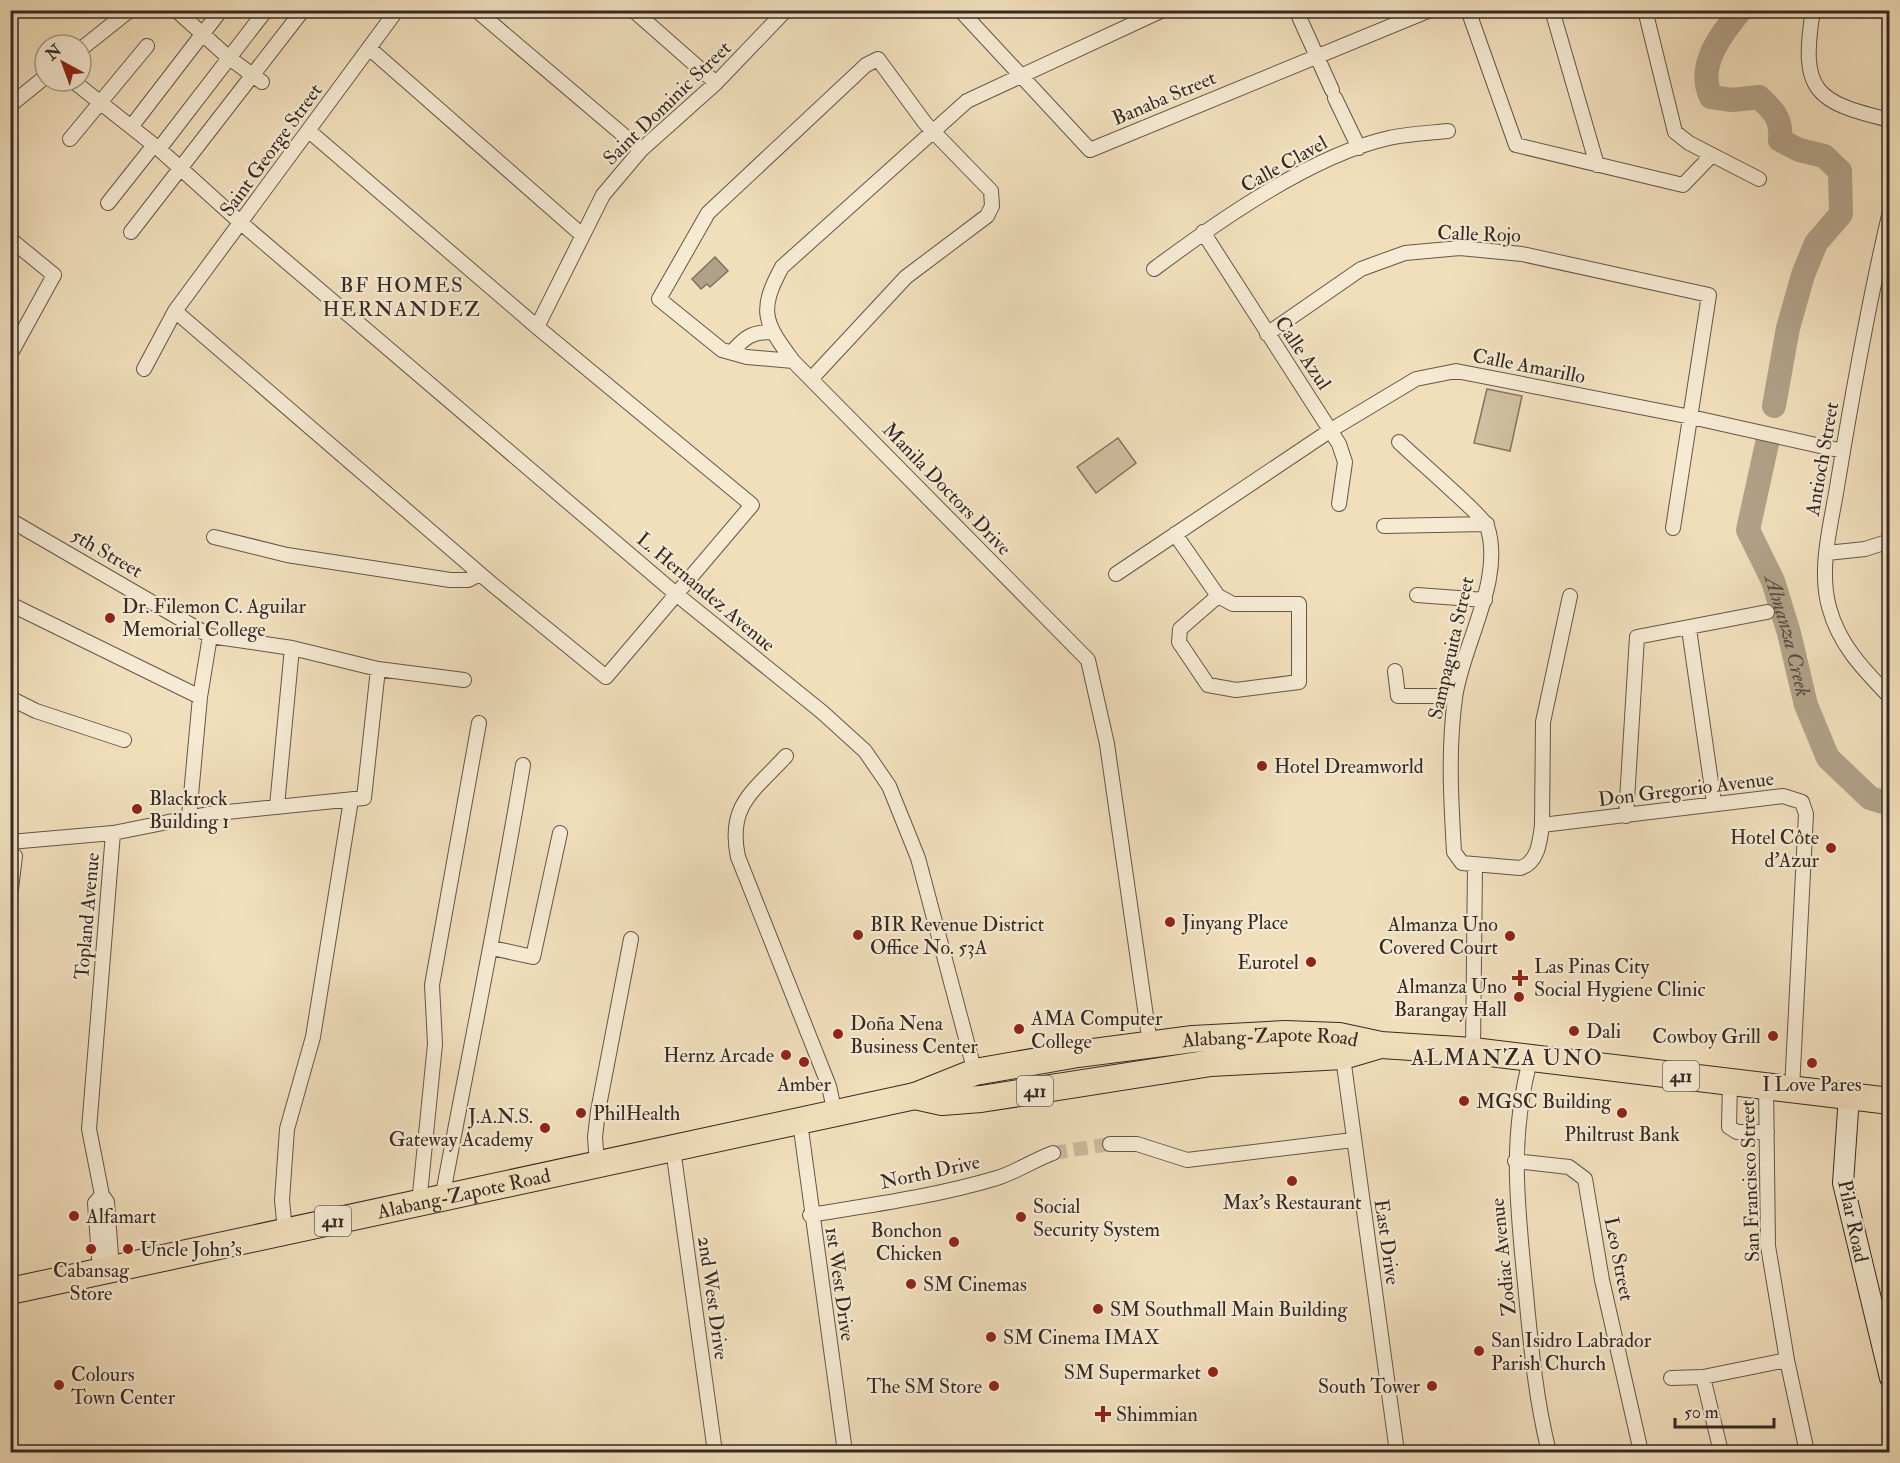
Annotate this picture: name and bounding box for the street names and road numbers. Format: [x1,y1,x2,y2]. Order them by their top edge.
street label: Saint Dominic Street [598,35,737,170]
street label: Banaba Street [1108,65,1220,131]
street label: Saint George Street [214,78,328,221]
street label: Calle Clavel [1236,130,1332,198]
street label: Calle Rojo [1437,220,1521,248]
street label: Calle Azul [1269,311,1337,395]
street label: Calle Amarillo [1470,343,1588,389]
street label: Antioch Street [1800,400,1844,519]
street label: Manila Doctors Drive [877,417,1017,561]
street label: 5th Street [67,523,148,584]
street label: L. Hernandez Avenue [632,527,780,657]
street label: Sampaguita Street [1422,574,1481,722]
street label: Don Gregorio Avenue [1597,766,1775,812]
street label: Topland Avenue [69,851,106,981]
street label: Alabang-Zapote Road [1179,1021,1361,1053]
road number: 411 [1663,1061,1699,1091]
road number: 411 [1017,1076,1053,1106]
street label: San Francisco Street [1735,1099,1765,1262]
street label: North Drive [878,1149,982,1195]
street label: Alabang-Zapote Road [374,1162,553,1224]
street label: Pilar Road [1832,1177,1874,1265]
street label: Zodiac Avenue [1484,1197,1522,1317]
street label: East Drive [1369,1198,1405,1286]
road number: 411 [315,1206,351,1236]
street label: Leo Street [1599,1215,1639,1304]
street label: 1st West Drive [820,1225,860,1343]
street label: 2nd West Drive [692,1235,734,1361]

